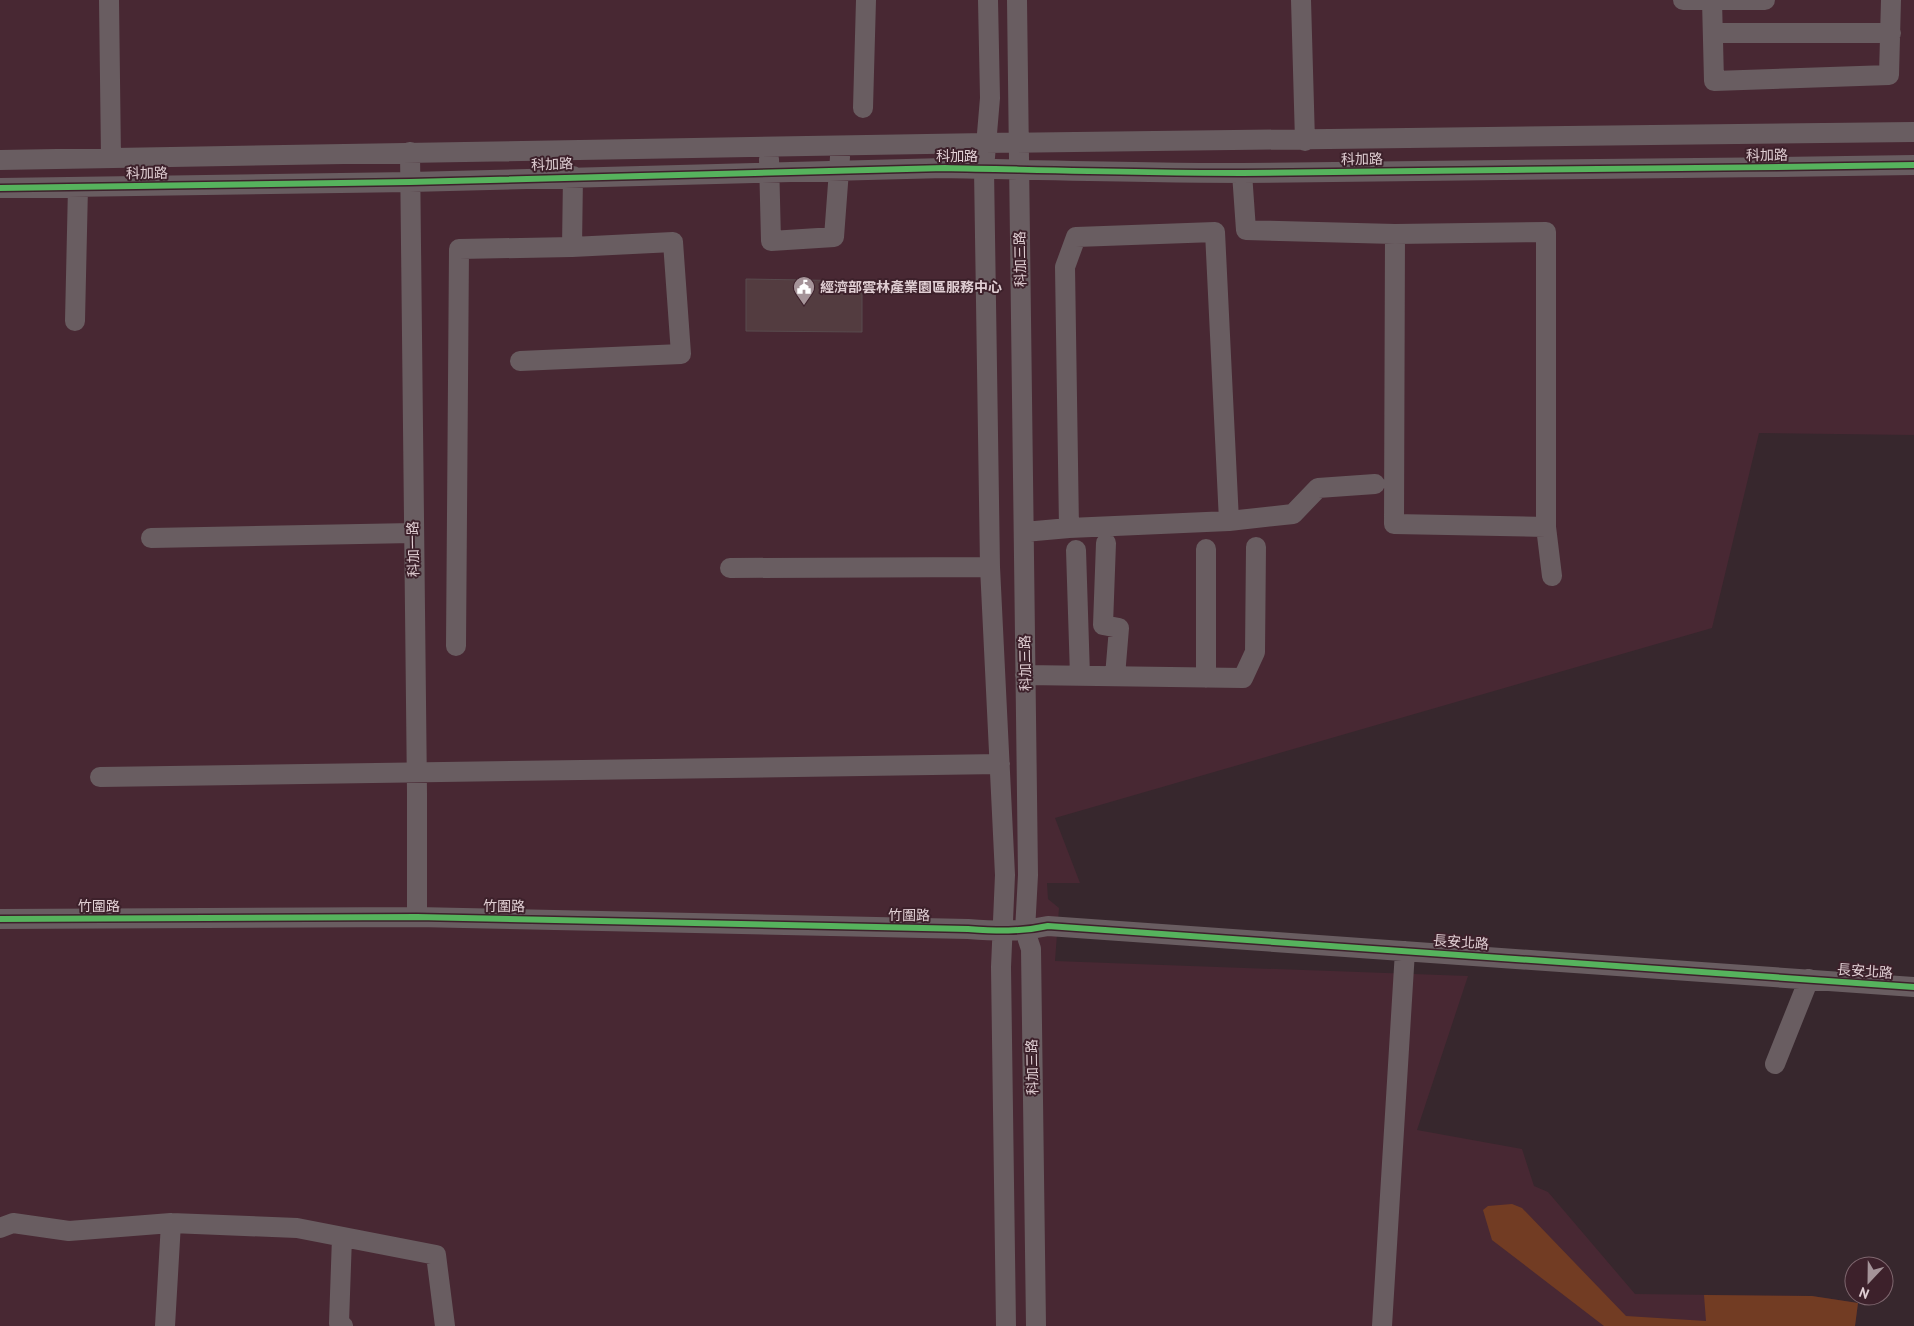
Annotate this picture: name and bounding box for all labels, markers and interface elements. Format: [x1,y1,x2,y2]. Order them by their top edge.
street label: 科加路 [1746,146,1788,164]
street label: 科加路 [936,147,978,165]
street label: 科加路 [1341,150,1383,168]
street label: 科加路 [531,154,573,174]
street label: 科加路 [126,164,168,182]
street label: 科加三路 [1011,231,1029,287]
public building icon: 經濟部雲林產業園區服務中心 [792,275,816,306]
place label: 經濟部雲林產業園區服務中心 [820,278,1002,296]
street label: 科加一路 [404,521,422,577]
street label: 科加三路 [1016,635,1034,691]
street label: 竹圍路 [78,897,120,915]
street label: 竹圍路 [483,897,525,915]
street label: 竹圍路 [888,906,930,924]
street label: 長安北路 [1432,931,1490,953]
street label: 長安北路 [1836,960,1894,982]
street label: 科加三路 [1023,1039,1041,1095]
north arrow [1844,1256,1894,1306]
text: N [1856,1283,1872,1303]

